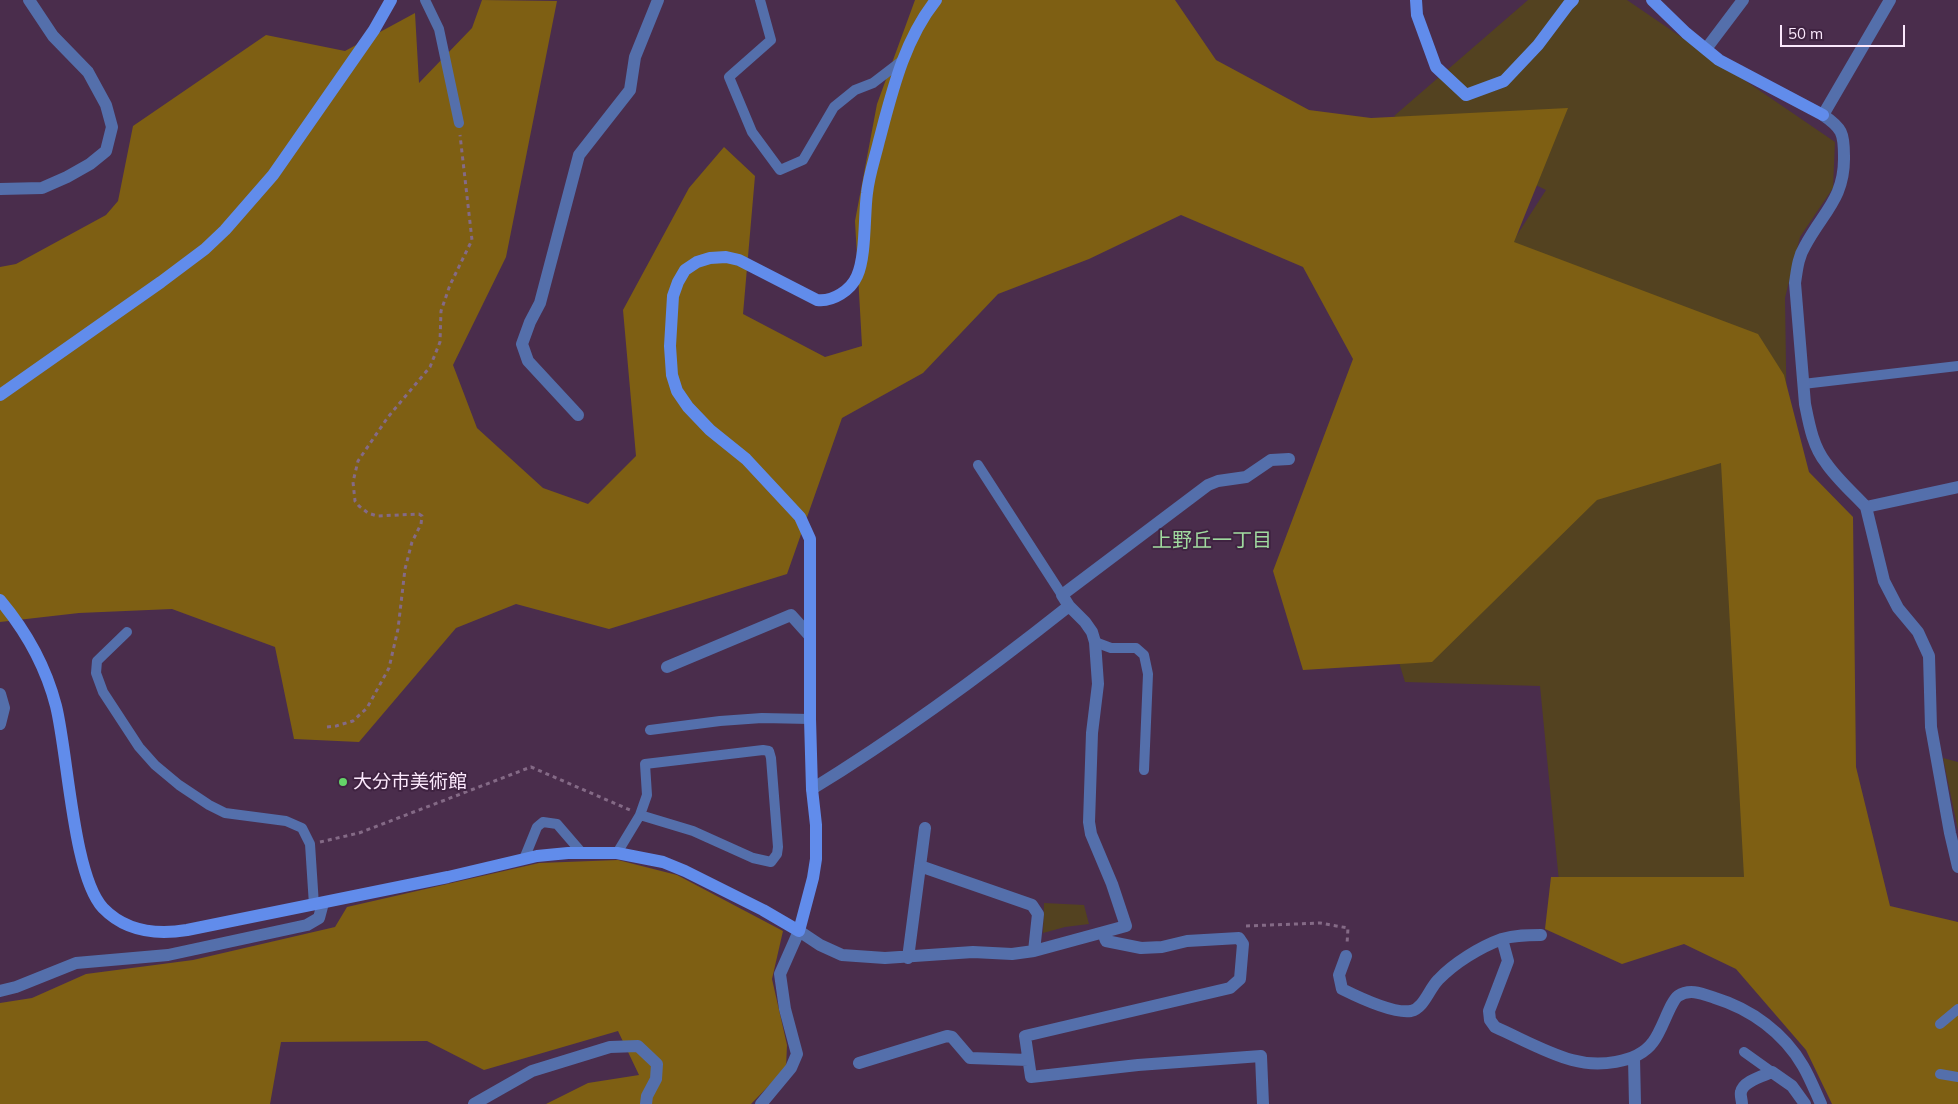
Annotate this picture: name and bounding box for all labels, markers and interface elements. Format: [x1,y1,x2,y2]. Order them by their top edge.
scale bar [1783,15,1908,47]
text: 50 m [1788,24,1823,43]
district label: 上野丘一丁目 [1152,529,1272,553]
place label: 大分市美術館 [353,771,467,793]
marker: 大分市美術館 [337,776,349,788]

